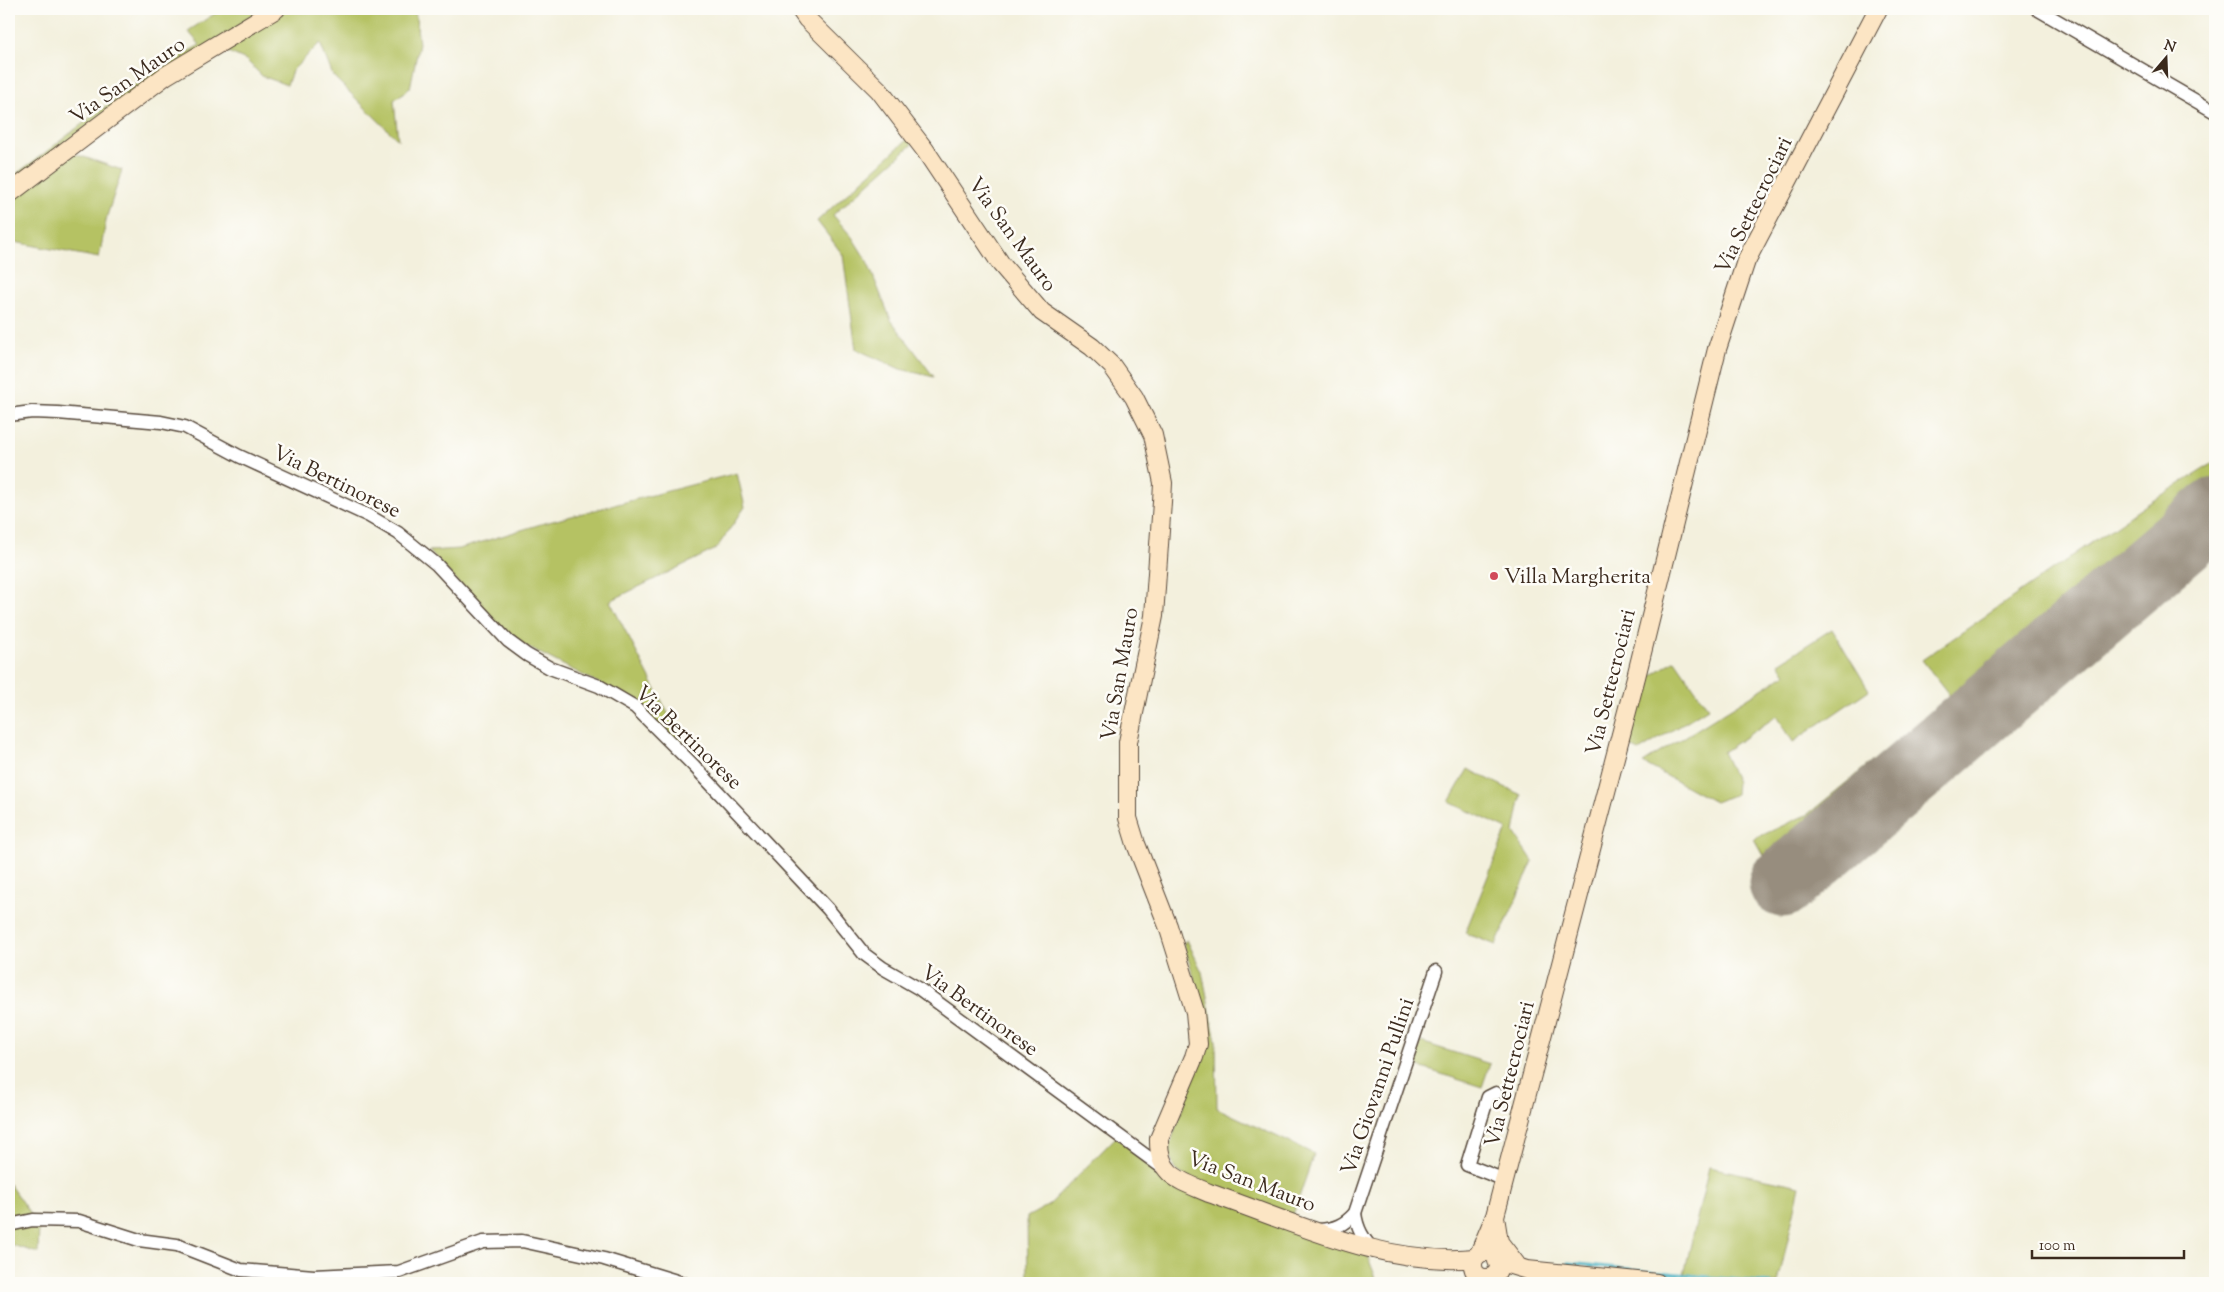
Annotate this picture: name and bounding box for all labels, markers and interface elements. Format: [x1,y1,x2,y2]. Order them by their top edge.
street label: Via San Mauro [64,31,192,133]
north arrow [2142,32,2192,82]
text: N [2161,36,2178,59]
street label: Via Settecrociari [1708,132,1801,280]
street label: Via San Mauro [960,172,1063,299]
street label: Via Bertinorese [267,439,405,527]
place label: Villa Margherita [1504,563,1651,593]
marker: Villa Margherita [1488,570,1500,582]
street label: Via San Mauro [1094,605,1147,743]
street label: Via Settecrociari [1579,606,1645,759]
street label: Via Bertinorese [627,679,748,798]
street label: Via Bertinorese [914,959,1044,1065]
street label: Via Giovanni Pullini [1335,994,1423,1179]
street label: Via Settecrociari [1478,998,1544,1151]
street label: Via San Mauro [1183,1145,1320,1221]
scale bar [2032,1227,2184,1259]
text: 100 m [2039,1236,2076,1257]

